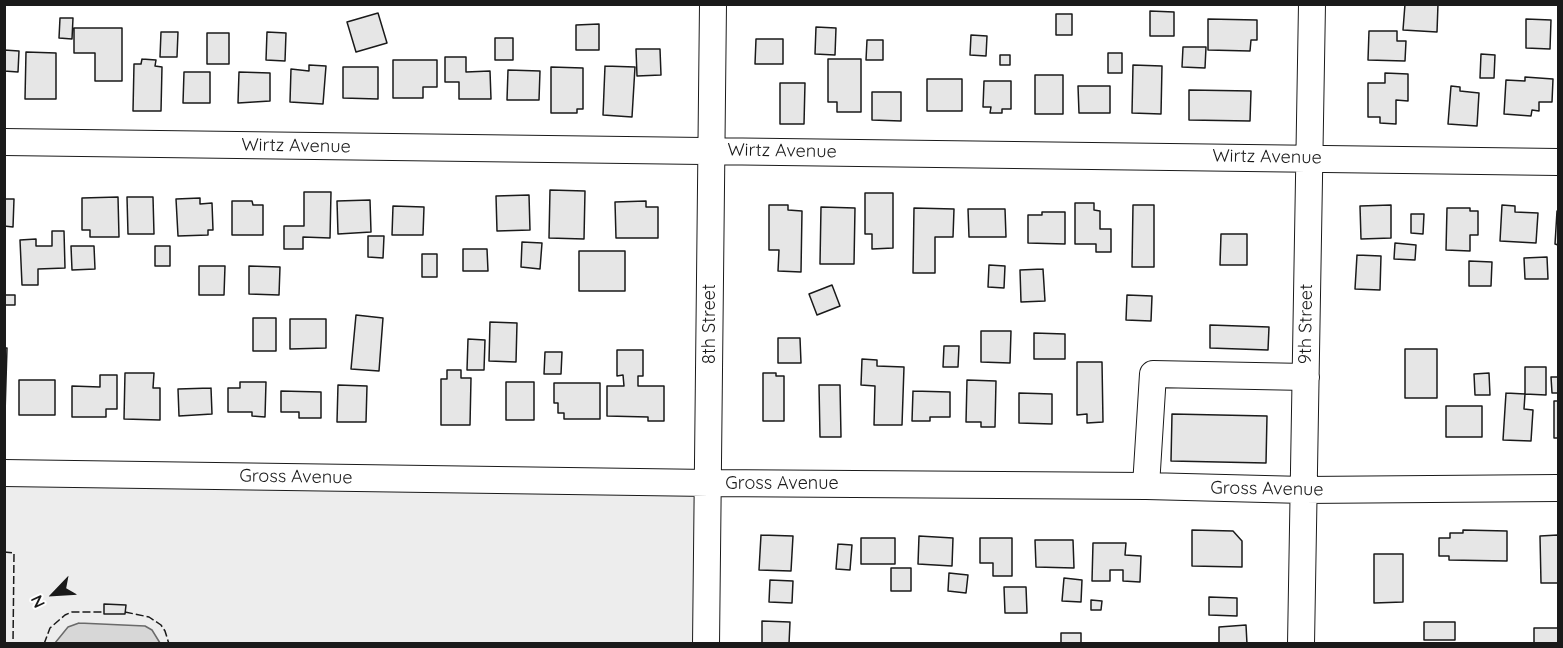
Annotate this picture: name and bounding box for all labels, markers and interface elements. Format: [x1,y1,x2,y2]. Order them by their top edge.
street label: Wirtz Avenue [241,134,351,158]
street label: Wirtz Avenue [727,139,837,163]
street label: Wirtz Avenue [1212,145,1322,169]
street label: 8th Street [699,284,721,364]
street label: 9th Street [1294,284,1318,364]
street label: Gross Avenue [239,465,353,489]
street label: Gross Avenue [725,473,839,495]
street label: Gross Avenue [1210,477,1324,501]
north arrow [24,564,84,624]
text: N [26,592,49,611]

